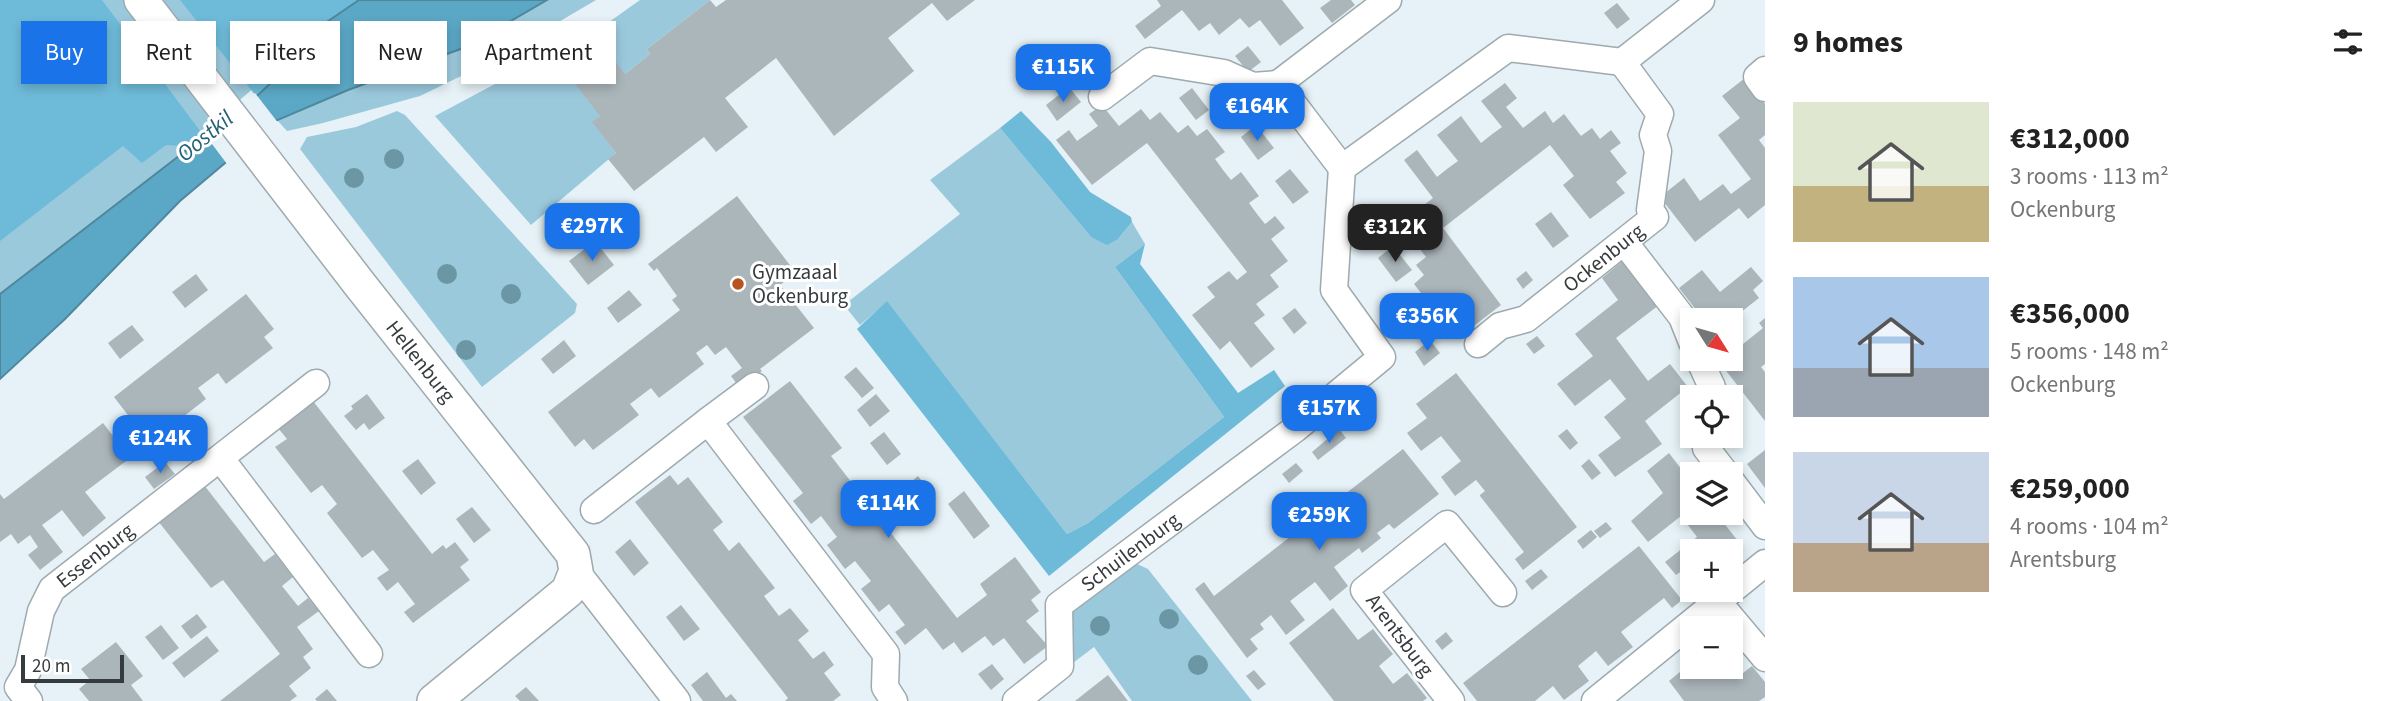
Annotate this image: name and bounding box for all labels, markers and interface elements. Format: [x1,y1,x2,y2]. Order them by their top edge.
chip: Buy [21,21,107,84]
chip: Rent [121,21,216,84]
chip: Filters [230,21,340,84]
chip: New [354,21,447,84]
chip: Apartment [461,21,616,84]
text: 9 homes [1793,21,1903,64]
icon: filters [2329,23,2367,61]
pin: €115K [1014,44,1112,104]
text: €115K [1032,50,1094,83]
pin: €164K [1208,83,1306,143]
text: €164K [1226,89,1288,122]
water label: Oostkil [169,102,241,170]
text: €312,000 [2010,117,2130,160]
icon: home [1849,130,1933,214]
text: 3 rooms · 113 m² [2010,160,2169,193]
text: Ockenburg [2010,193,2115,226]
pin: €297K [543,204,641,263]
pin: €312K [1346,204,1444,264]
text: €297K [561,209,623,242]
text: €312K [1364,210,1426,243]
street label: Ockenburg [1556,216,1651,299]
place label: Gymzaaal Ockenburg [752,257,849,311]
marker: Gymzaaal Ockenburg [730,276,746,292]
text: €356,000 [2010,292,2130,335]
pin: €356K [1378,294,1476,353]
text: €356K [1396,299,1458,332]
icon: home [1849,305,1933,389]
north arrow [1680,308,1743,371]
map controls [1680,308,1743,679]
street label: Hellenburg [379,314,463,409]
text: 5 rooms · 148 m² [2010,335,2169,368]
text: Ockenburg [2010,368,2115,401]
button: locate [1680,385,1743,448]
pin: €157K [1280,386,1378,445]
text: €157K [1298,391,1360,424]
pin: €124K [111,416,209,475]
text: €124K [129,421,191,454]
button: layers [1680,462,1743,525]
text: €259,000 [2010,467,2130,510]
pin: €114K [839,480,937,540]
icon: home [1849,480,1933,564]
text: €114K [857,486,919,519]
pin: €259K [1270,492,1368,552]
text: €259K [1288,498,1350,531]
street label: Schuilenburg [1074,505,1186,599]
text: 4 rooms · 104 m² [2010,510,2169,543]
street label: Essenburg [50,515,140,595]
button: + [1680,539,1743,602]
text: Arentsburg [2010,543,2116,576]
street label: Arentsburg [1359,587,1441,683]
button: − [1680,616,1743,679]
scale bar [21,652,124,684]
text: 20 m [32,653,70,680]

